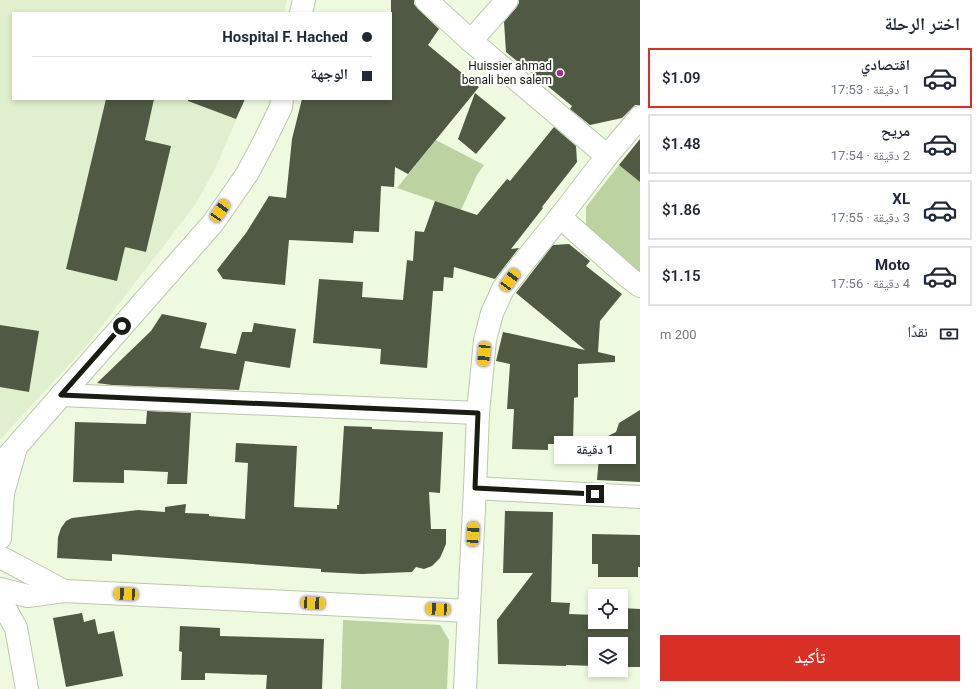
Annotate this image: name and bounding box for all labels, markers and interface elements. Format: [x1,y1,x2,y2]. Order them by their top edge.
text: اختر الرحلة [885,13,960,34]
text: Hospital F. Hached [222,28,348,46]
text: اقتصادي [861,56,910,74]
place label: Huissier ahmad benali ben salem [462,59,552,87]
icon: car [922,60,958,96]
text: الوجهة [310,65,348,83]
marker: Huissier ahmad benali ben salem [555,68,565,78]
text: $1.09 [662,69,701,87]
text: 1 دقيقة · 17:53 [831,82,910,97]
text: مريح [881,122,910,140]
icon: car [922,126,958,162]
text: $1.48 [662,135,701,153]
text: 2 دقيقة · 17:54 [831,148,910,163]
text: XL [892,190,910,208]
icon: car [922,192,958,228]
car [208,198,232,224]
text: $1.86 [662,201,701,219]
text: 3 دقيقة · 17:55 [831,210,910,225]
text: Moto [875,256,910,274]
icon: car [922,258,958,294]
car [498,267,522,293]
text: $1.15 [662,267,701,285]
text: 4 دقيقة · 17:56 [831,276,910,291]
route start [113,317,131,335]
text: نقدًا [907,323,928,341]
icon: cash [938,323,960,345]
text: 200 m [660,327,697,342]
car [477,342,491,366]
callout: 1 دقيقة [554,436,636,464]
text: 1 دقيقة [576,442,614,457]
route end [586,485,604,503]
car [466,522,480,546]
car [114,587,138,601]
map controls [588,589,628,677]
button: locate [588,589,628,629]
car [301,596,325,610]
car [426,602,450,616]
button: تأكيد [660,635,960,681]
button: layers [588,637,628,677]

